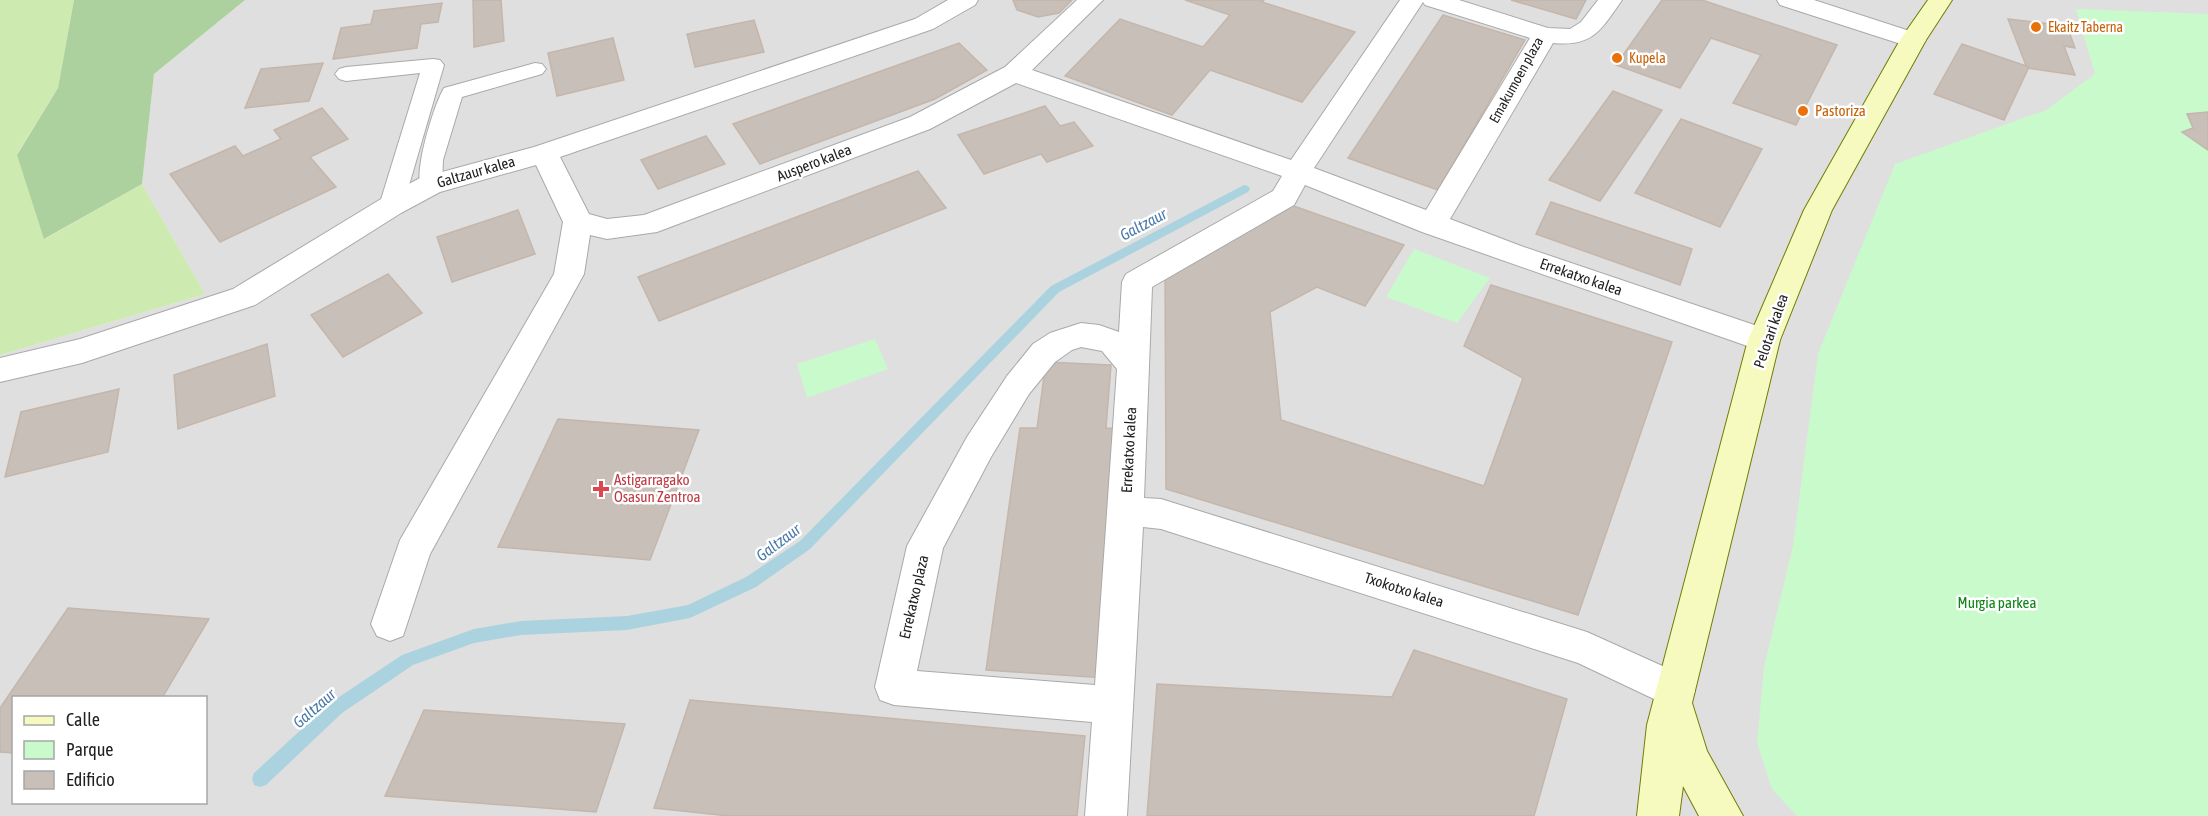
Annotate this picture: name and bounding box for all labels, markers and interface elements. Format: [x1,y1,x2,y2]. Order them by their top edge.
place label: Ekaitz Taberna [2048,19,2123,35]
marker: Ekaitz Taberna [2029,20,2043,34]
street label: Emakumoen plaza [1486,34,1546,126]
place label: Kupela [1629,50,1666,66]
marker: Kupela [1610,51,1624,65]
place label: Pastoriza [1815,102,1866,119]
marker: Pastoriza [1796,104,1810,118]
street label: Auspero kalea [774,141,854,185]
street label: Galtzaur kalea [435,152,517,191]
water label: Galtzaur [1117,204,1171,244]
street label: Errekatxo kalea [1538,254,1625,299]
street label: Pelotari kalea [1750,292,1791,370]
street label: Errekatxo kalea [1118,406,1139,493]
place label: Astigarragako Osasun Zentroa [614,471,701,505]
marker: Astigarragako Osasun Zentroa [592,480,610,498]
water label: Galtzaur [753,519,805,564]
street label: Errekatxo plaza [896,553,931,640]
street label: Txokotxo kalea [1362,569,1446,610]
park label: Murgia parkea [1958,594,2036,611]
water label: Galtzaur [289,684,340,731]
legend [12,696,207,804]
text: Calle [66,709,100,730]
text: Parque [66,739,114,760]
text: Edificio [66,769,115,790]

